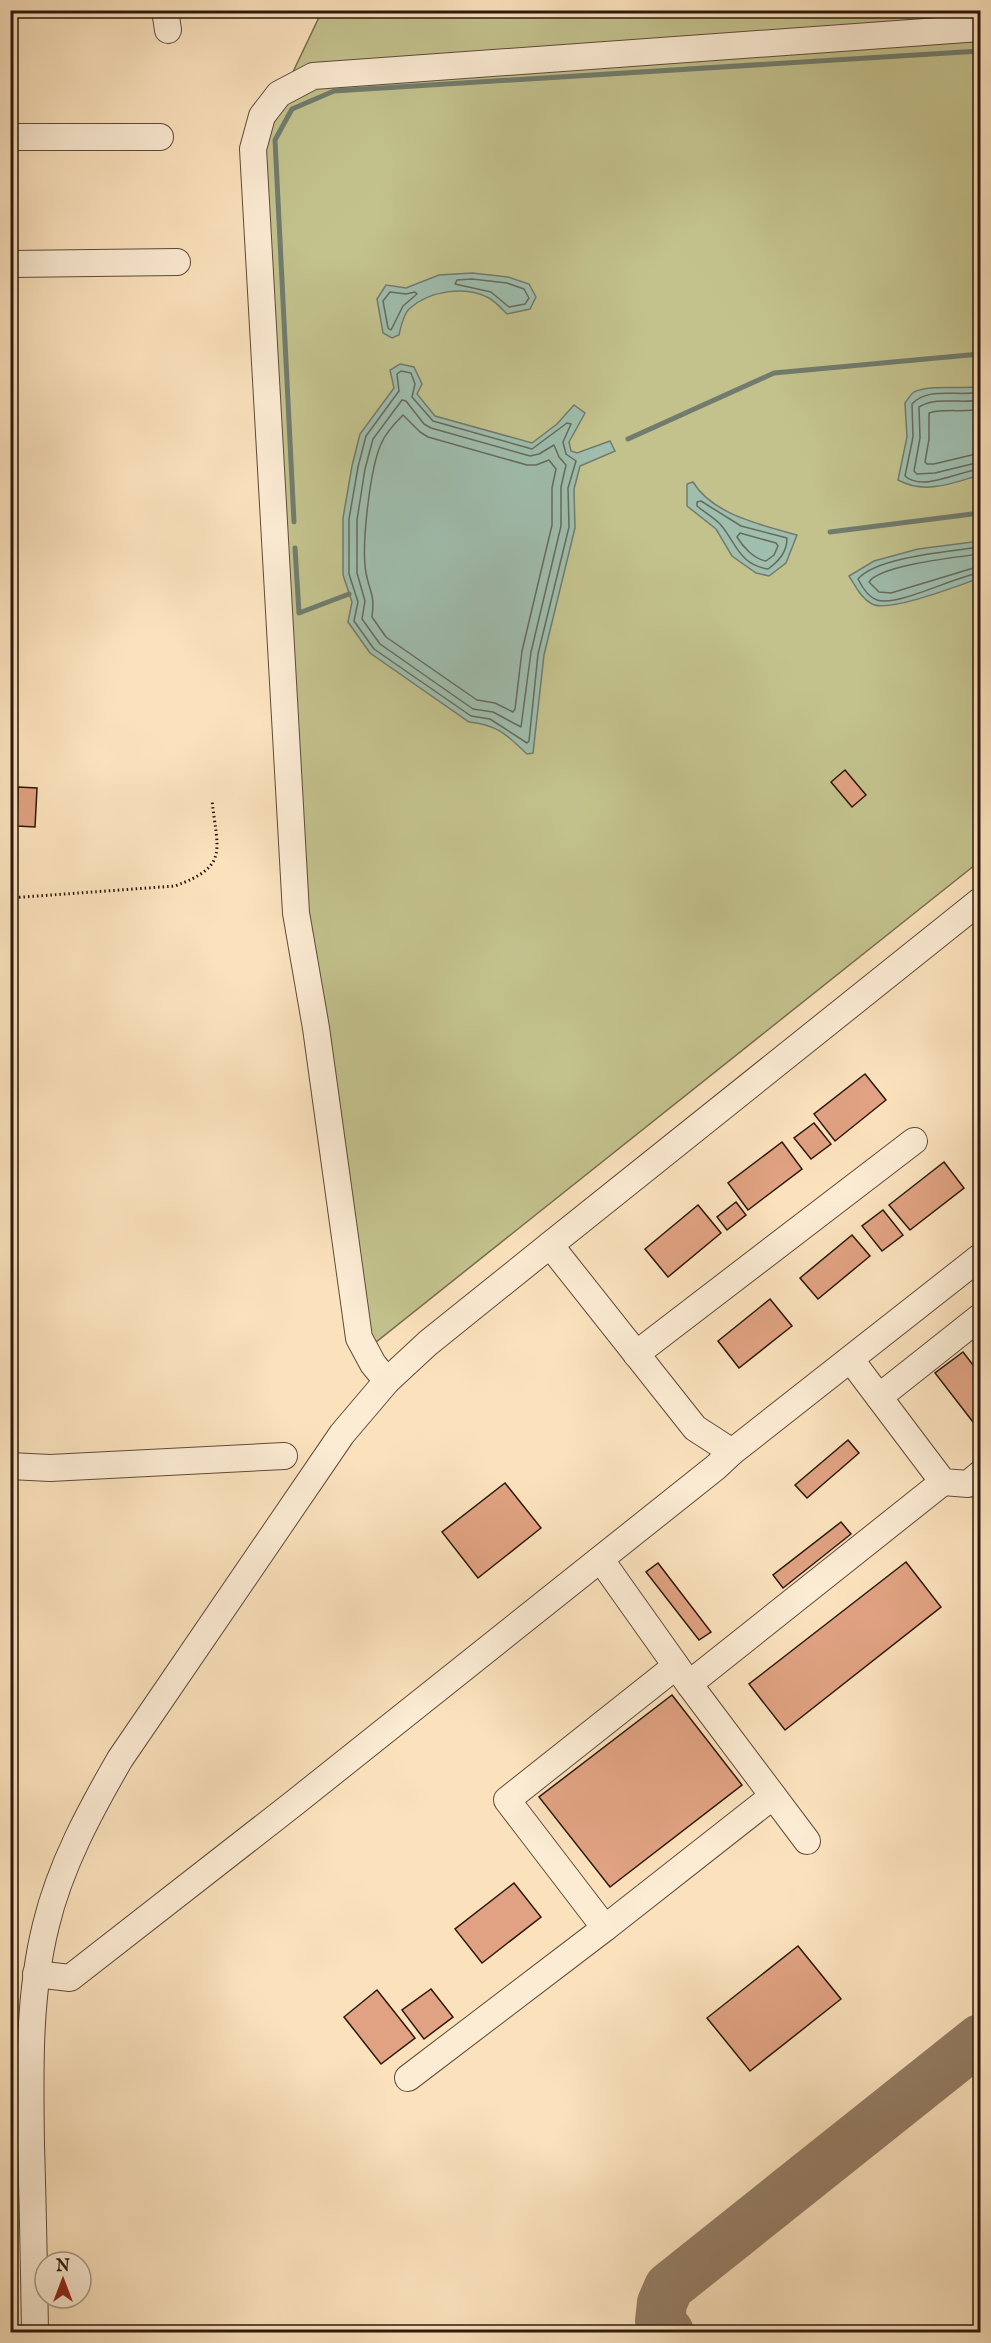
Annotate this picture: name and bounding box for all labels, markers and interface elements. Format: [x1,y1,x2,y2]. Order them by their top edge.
north arrow [33,2250,93,2310]
text: N [55,2257,70,2277]

